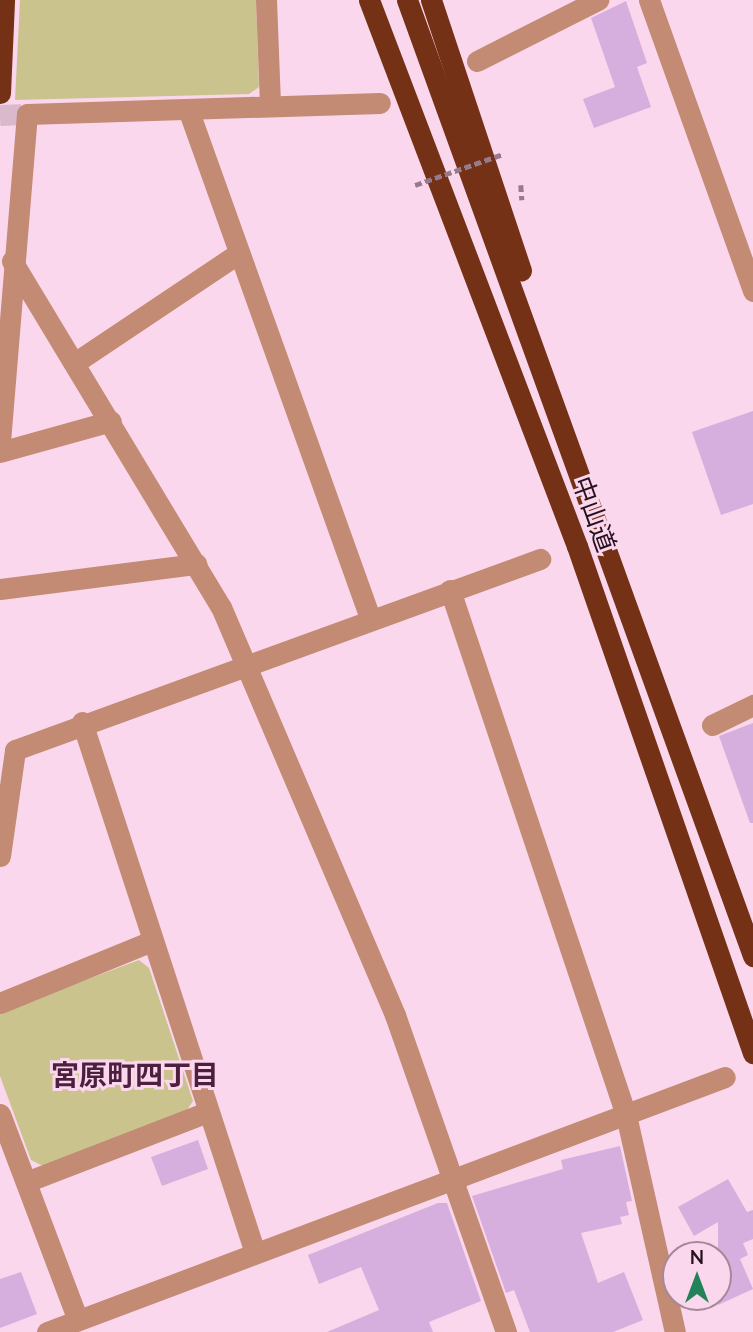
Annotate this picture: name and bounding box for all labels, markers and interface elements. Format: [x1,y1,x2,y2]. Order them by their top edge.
street label: 中山道 [566,472,622,556]
district label: 宮原町四丁目 [51,1058,219,1092]
north arrow [662,1241,732,1311]
text: N [690,1245,704,1269]

